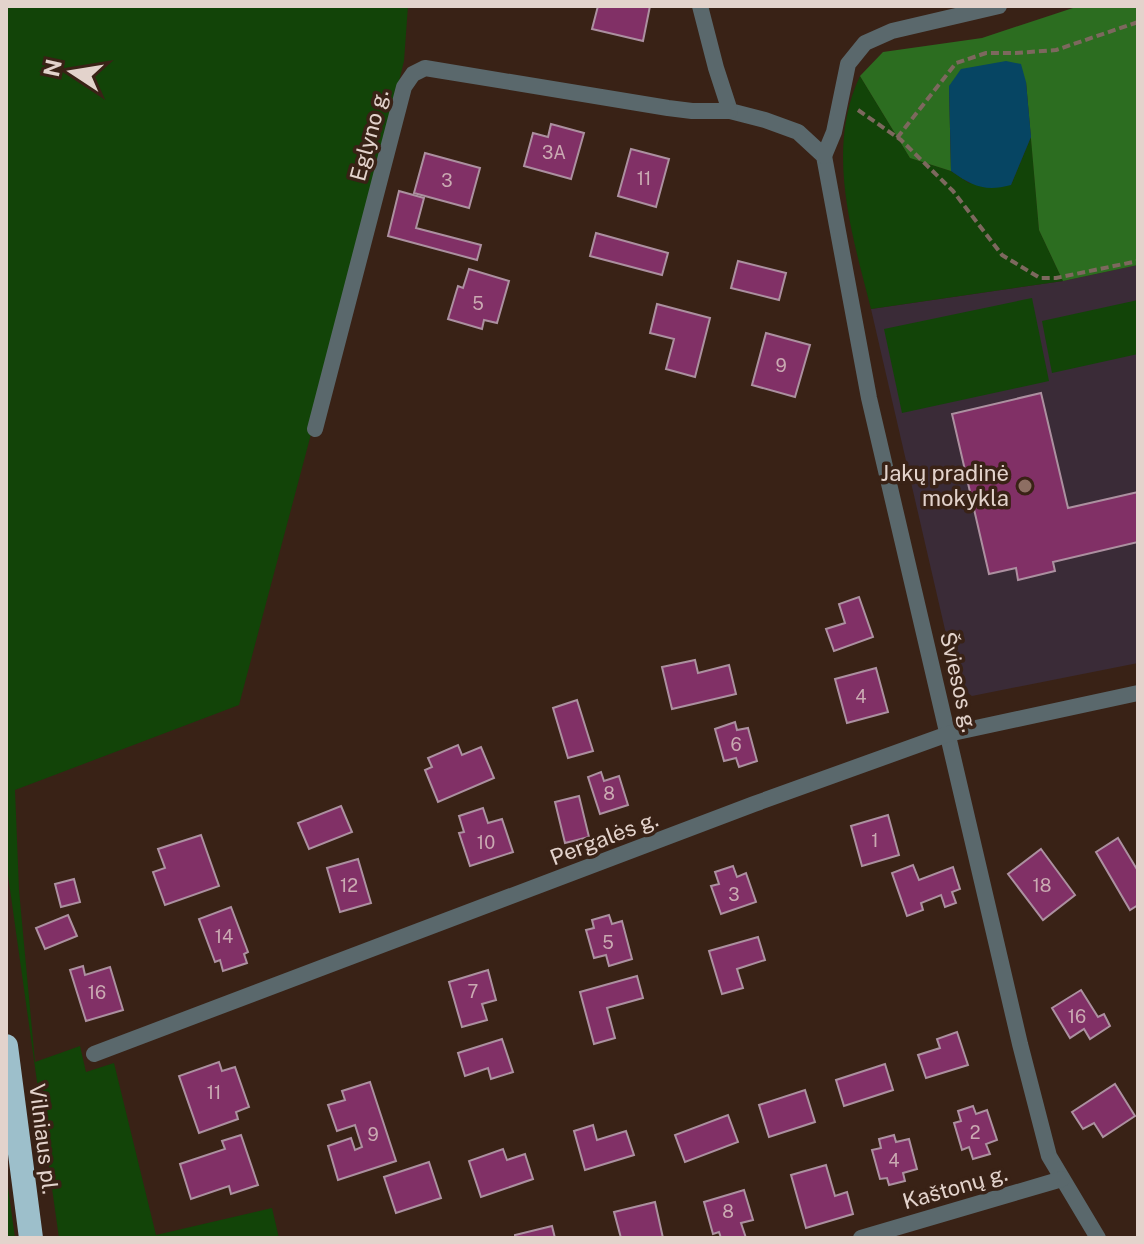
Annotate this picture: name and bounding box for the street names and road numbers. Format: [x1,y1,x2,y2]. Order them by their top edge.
street label: Eglyno g. [344,86,394,184]
street label: Šviesos g. [935,629,983,735]
street label: Pergalės g. [546,806,662,870]
street label: Vilniaus pl. [24,1082,64,1196]
street label: Kaštonų g. [900,1160,1010,1214]

